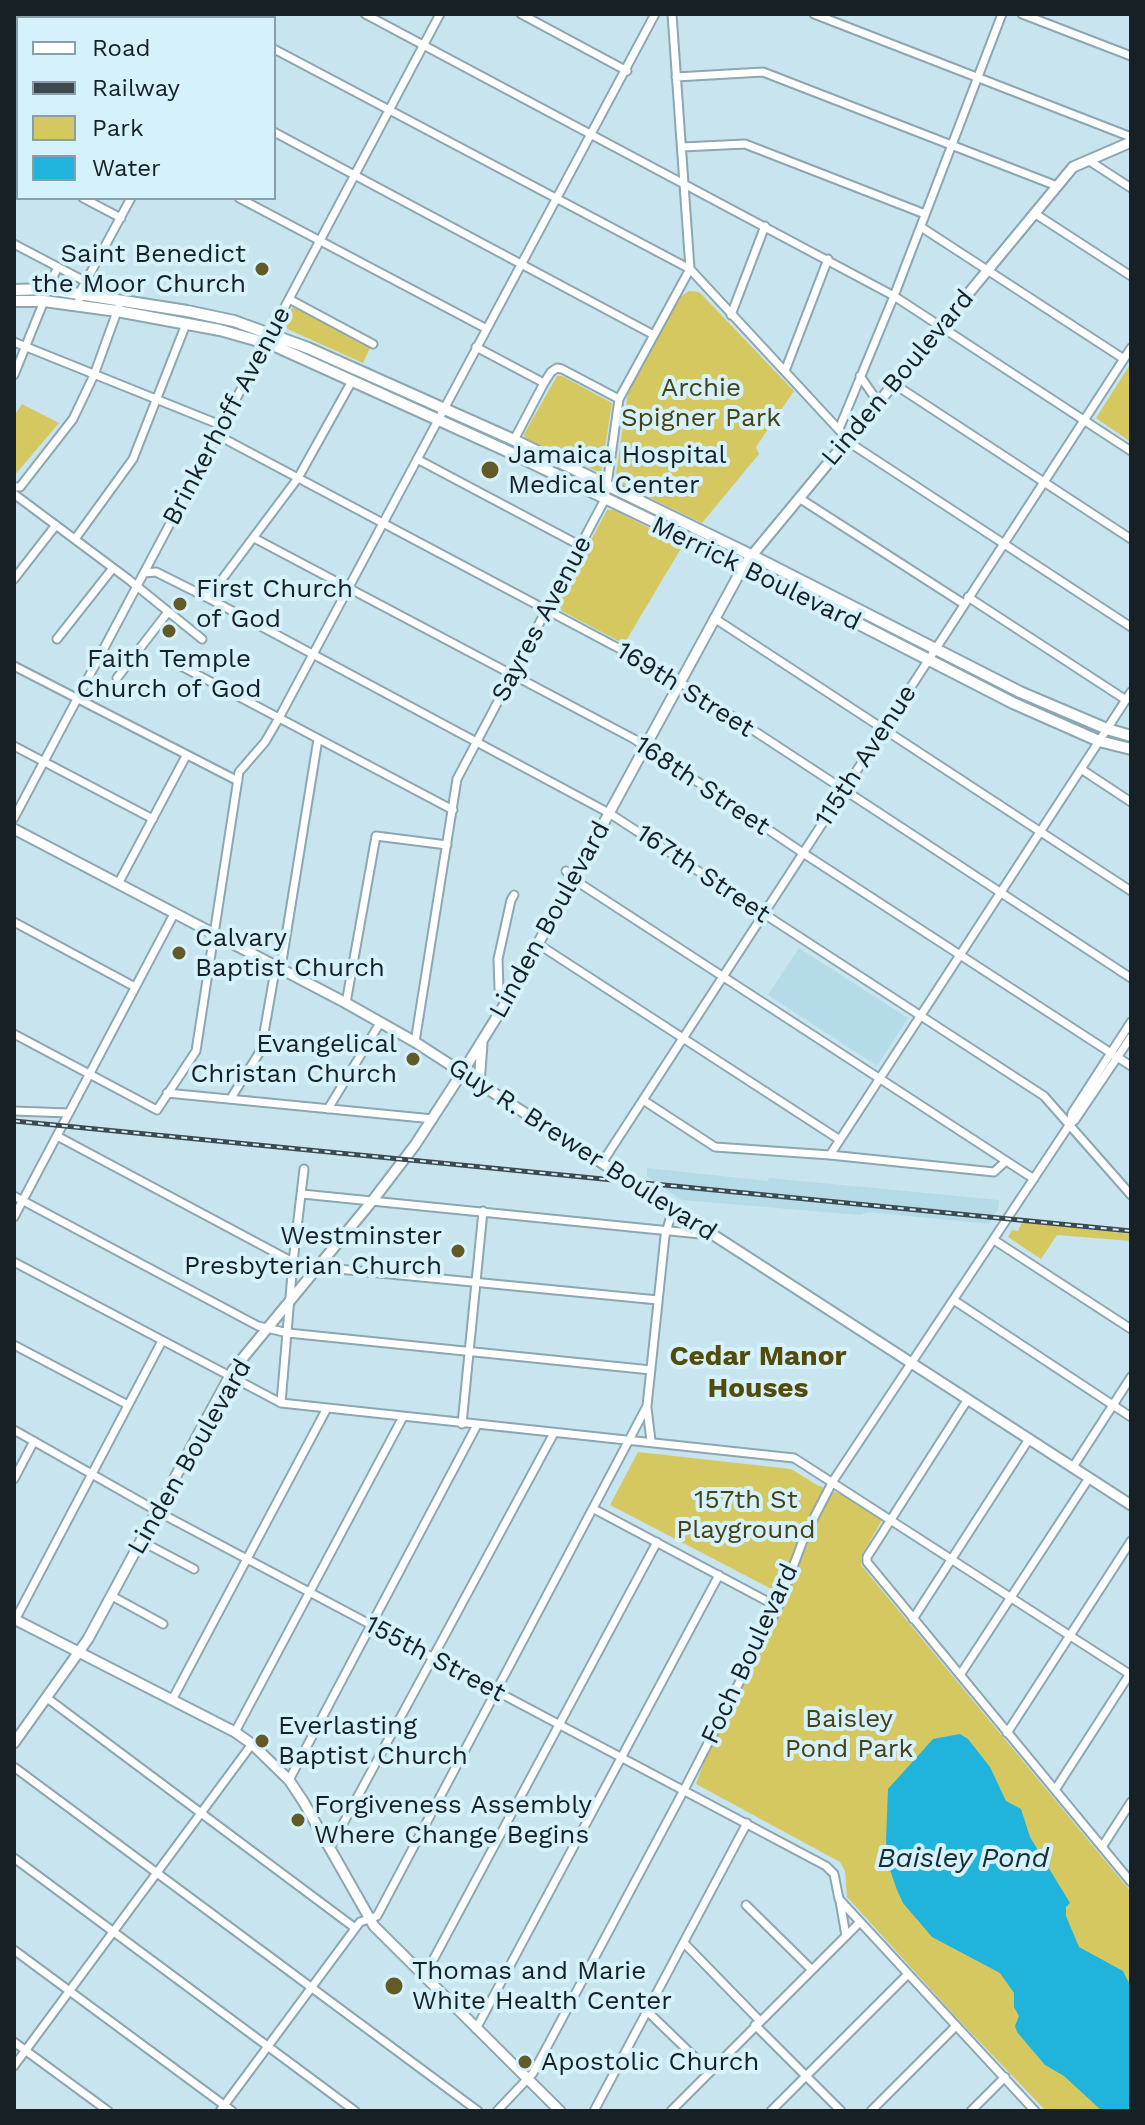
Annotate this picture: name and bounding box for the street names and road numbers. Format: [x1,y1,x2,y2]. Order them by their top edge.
street label: Linden Boulevard [815,284,981,472]
street label: Brinkerhoff Avenue [156,301,298,531]
street label: Merrick Boulevard [646,510,866,638]
street label: Sayres Avenue [485,531,599,707]
street label: 169th Street [611,635,759,745]
street label: 115th Avenue [808,679,924,833]
street label: 168th Street [629,729,775,843]
street label: Linden Boulevard [483,816,617,1024]
street label: 167th Street [630,818,776,930]
street label: Guy R. Brewer Boulevard [442,1052,722,1248]
street label: Linden Boulevard [121,1354,259,1560]
street label: Foch Boulevard [695,1559,805,1749]
street label: 155th Street [359,1609,511,1709]

